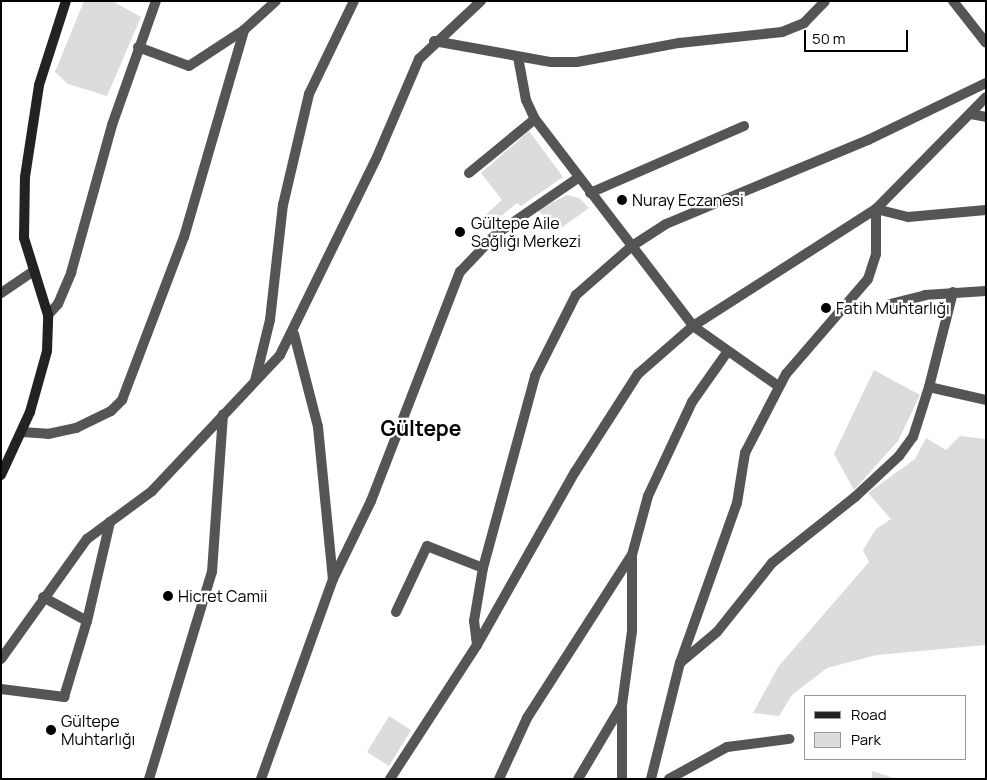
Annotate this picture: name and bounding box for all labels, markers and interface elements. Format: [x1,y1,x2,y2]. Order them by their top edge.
scale bar [807,20,911,52]
text: 50 m [812,28,846,49]
place label: Nuray Eczanesi [632,190,744,210]
marker: Nuray Eczanesi [616,194,628,206]
place label: Gültepe Aile Sağlığı Merkezi [471,213,581,251]
marker: Gültepe Aile Sağlığı Merkezi [453,225,467,239]
place label: Fatih Muhtarlığı [836,298,950,318]
marker: Fatih Muhtarlığı [820,302,832,314]
district label: Gültepe [381,415,461,441]
place label: Hicret Camii [178,586,267,606]
marker: Hicret Camii [162,590,174,602]
legend [804,695,967,760]
text: Road [851,704,887,725]
place label: Gültepe Muhtarlığı [61,711,135,749]
marker: Gültepe Muhtarlığı [45,724,57,736]
text: Park [851,729,881,750]

